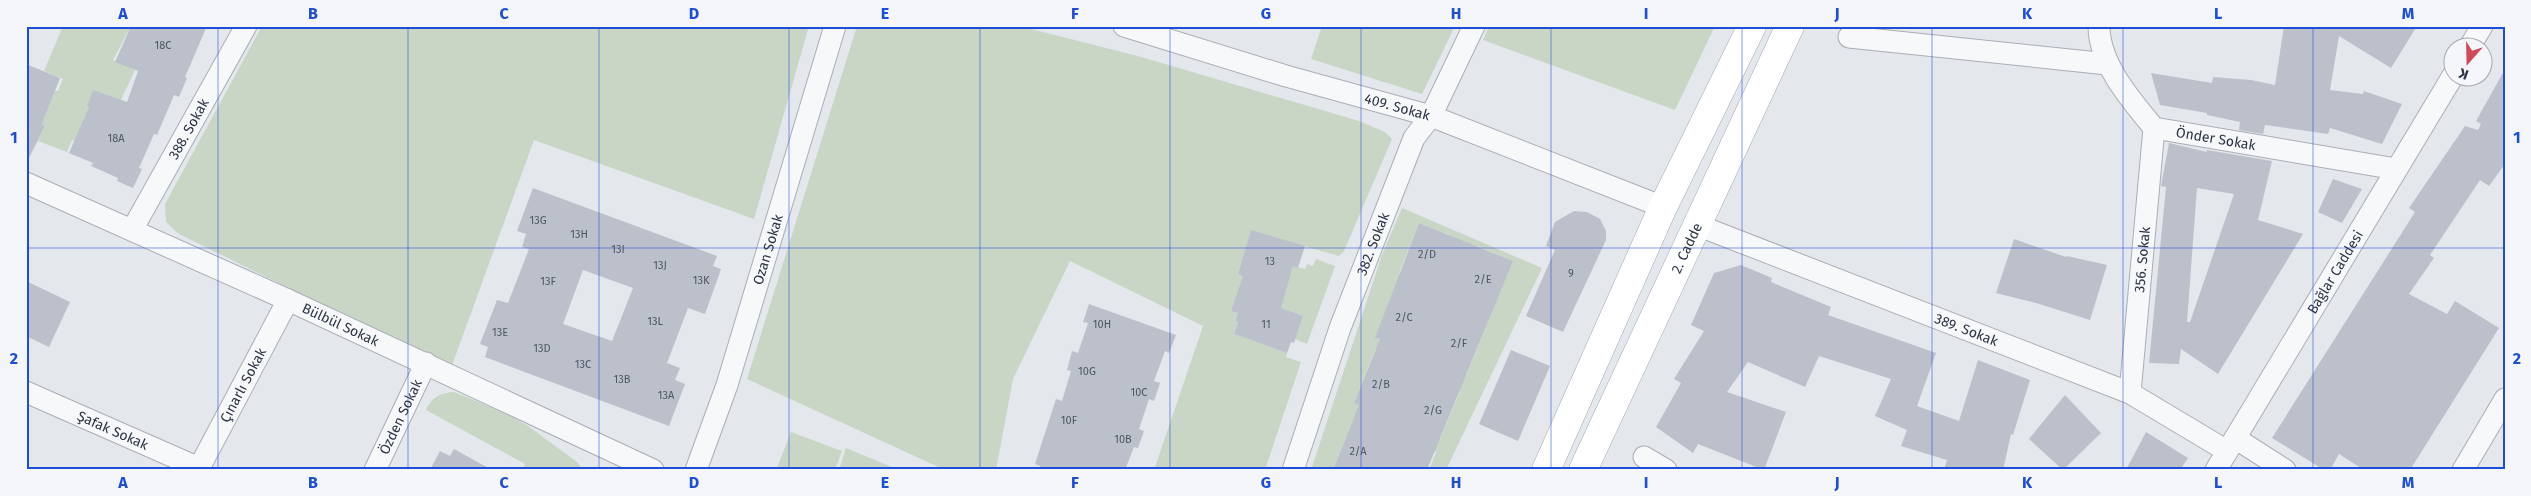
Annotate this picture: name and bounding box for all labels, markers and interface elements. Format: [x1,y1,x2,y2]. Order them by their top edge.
text: A [117,4,128,23]
text: B [308,4,318,23]
text: C [499,4,509,23]
text: D [689,4,699,23]
text: E [881,4,889,23]
text: F [1071,4,1079,23]
text: G [1261,4,1271,23]
text: H [1451,4,1461,23]
text: I [1644,4,1648,23]
text: J [1833,4,1840,23]
text: K [2022,4,2033,23]
text: L [2214,4,2222,23]
text: M [2402,4,2415,23]
north arrow [2444,38,2494,88]
house number: 18C [155,39,171,52]
text: K [2456,64,2471,83]
street label: 409. Sokak [1363,90,1433,125]
street label: 388. Sokak [165,95,213,162]
street label: Önder Sokak [2175,123,2258,154]
text: 1 [10,128,18,147]
text: 1 [2513,128,2521,147]
house number: 18A [107,132,125,145]
street label: 382. Sokak [1353,209,1394,278]
street label: Ozan Sokak [750,212,787,287]
house number: 13G [529,214,547,227]
street label: 2. Cadde [1668,220,1706,276]
street label: 356. Sokak [2131,225,2154,293]
street label: Bağlar Caddesi [2304,227,2367,317]
house number: 13H [570,228,588,241]
house number: 13I [611,243,625,256]
house number: 2/D [1418,248,1436,261]
house number: 13 [1265,255,1275,268]
house number: 13J [653,259,667,272]
house number: 9 [1568,267,1574,280]
house number: 2/E [1474,273,1492,286]
house number: 13K [693,274,710,287]
house number: 13F [540,275,556,288]
street label: Bülbül Sokak [299,300,382,350]
street label: 389. Sokak [1932,310,2001,350]
house number: 2/C [1395,311,1413,324]
house number: 13L [647,315,663,328]
house number: 10H [1093,318,1111,331]
house number: 11 [1261,318,1271,331]
house number: 13E [492,326,508,339]
house number: 2/F [1451,337,1468,350]
house number: 13D [533,342,551,355]
street label: Çınarlı Sokak [217,344,270,426]
text: 2 [10,349,18,368]
text: 2 [2513,349,2521,368]
house number: 13C [575,358,591,371]
house number: 10G [1078,365,1096,378]
house number: 13B [614,373,631,386]
street label: Özden Sokak [375,376,426,457]
house number: 2/B [1372,378,1390,391]
house number: 10C [1130,386,1148,399]
house number: 13A [658,389,675,402]
house number: 2/G [1424,404,1442,417]
street label: Şafak Sokak [75,408,152,454]
house number: 10F [1061,414,1078,427]
house number: 10B [1114,433,1132,446]
house number: 2/A [1349,445,1367,458]
text: A [117,473,128,492]
text: B [308,473,318,492]
text: C [499,473,509,492]
text: D [689,473,699,492]
text: E [881,473,889,492]
text: F [1071,473,1079,492]
text: G [1261,473,1271,492]
text: H [1451,473,1461,492]
text: I [1644,473,1648,492]
text: J [1833,473,1840,492]
text: K [2022,473,2033,492]
text: L [2214,473,2222,492]
text: M [2402,473,2415,492]

